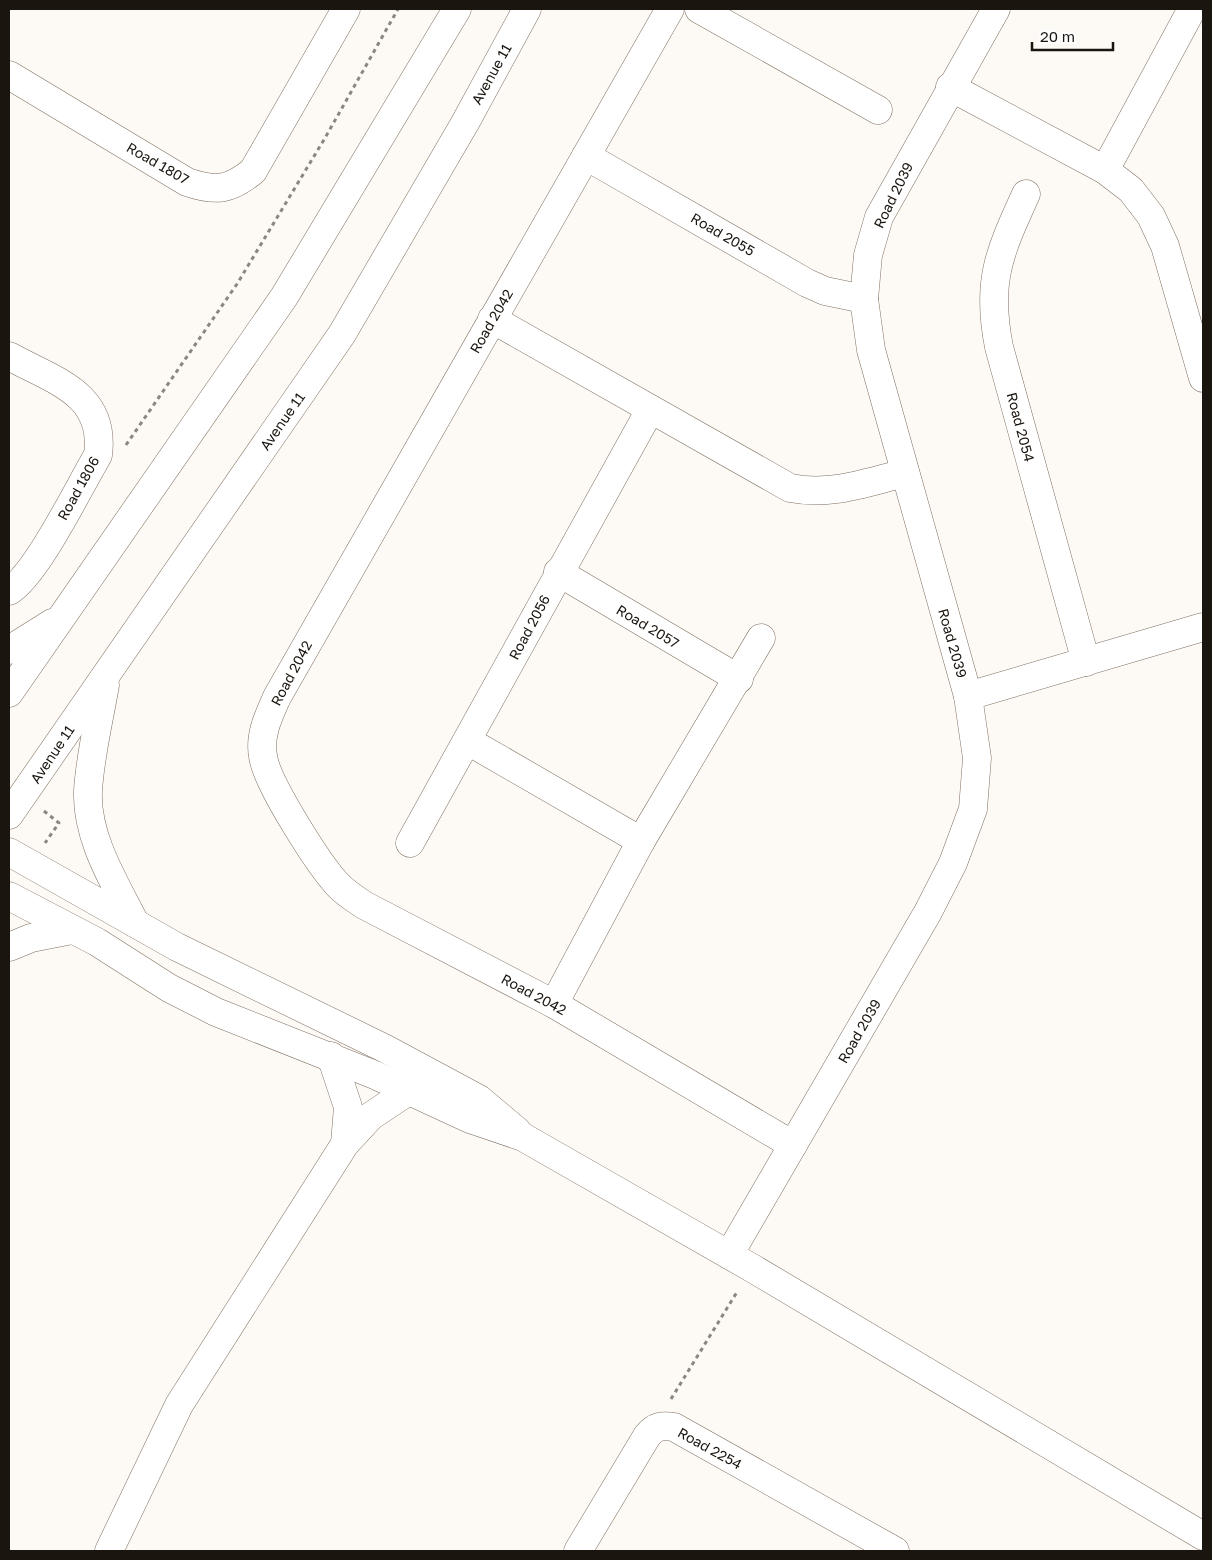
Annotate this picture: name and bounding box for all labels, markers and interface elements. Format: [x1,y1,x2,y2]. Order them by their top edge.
scale bar [1032,20,1113,52]
text: 20 m [1040,27,1075,45]
street label: Avenue 11 [467,41,515,107]
street label: Road 1807 [124,138,192,188]
street label: Road 2039 [870,159,916,231]
street label: Road 2055 [688,209,758,259]
street label: Road 2042 [466,286,516,356]
street label: Avenue 11 [256,389,308,453]
street label: Road 2054 [1004,390,1038,464]
street label: Road 1806 [54,453,102,523]
street label: Road 2056 [505,592,553,662]
street label: Road 2057 [614,601,682,651]
street label: Road 2039 [935,606,971,680]
street label: Road 2042 [267,638,315,708]
street label: Avenue 11 [26,722,78,786]
street label: Road 2042 [499,970,569,1018]
street label: Road 2039 [834,996,884,1066]
street label: Road 2254 [675,1423,745,1473]

